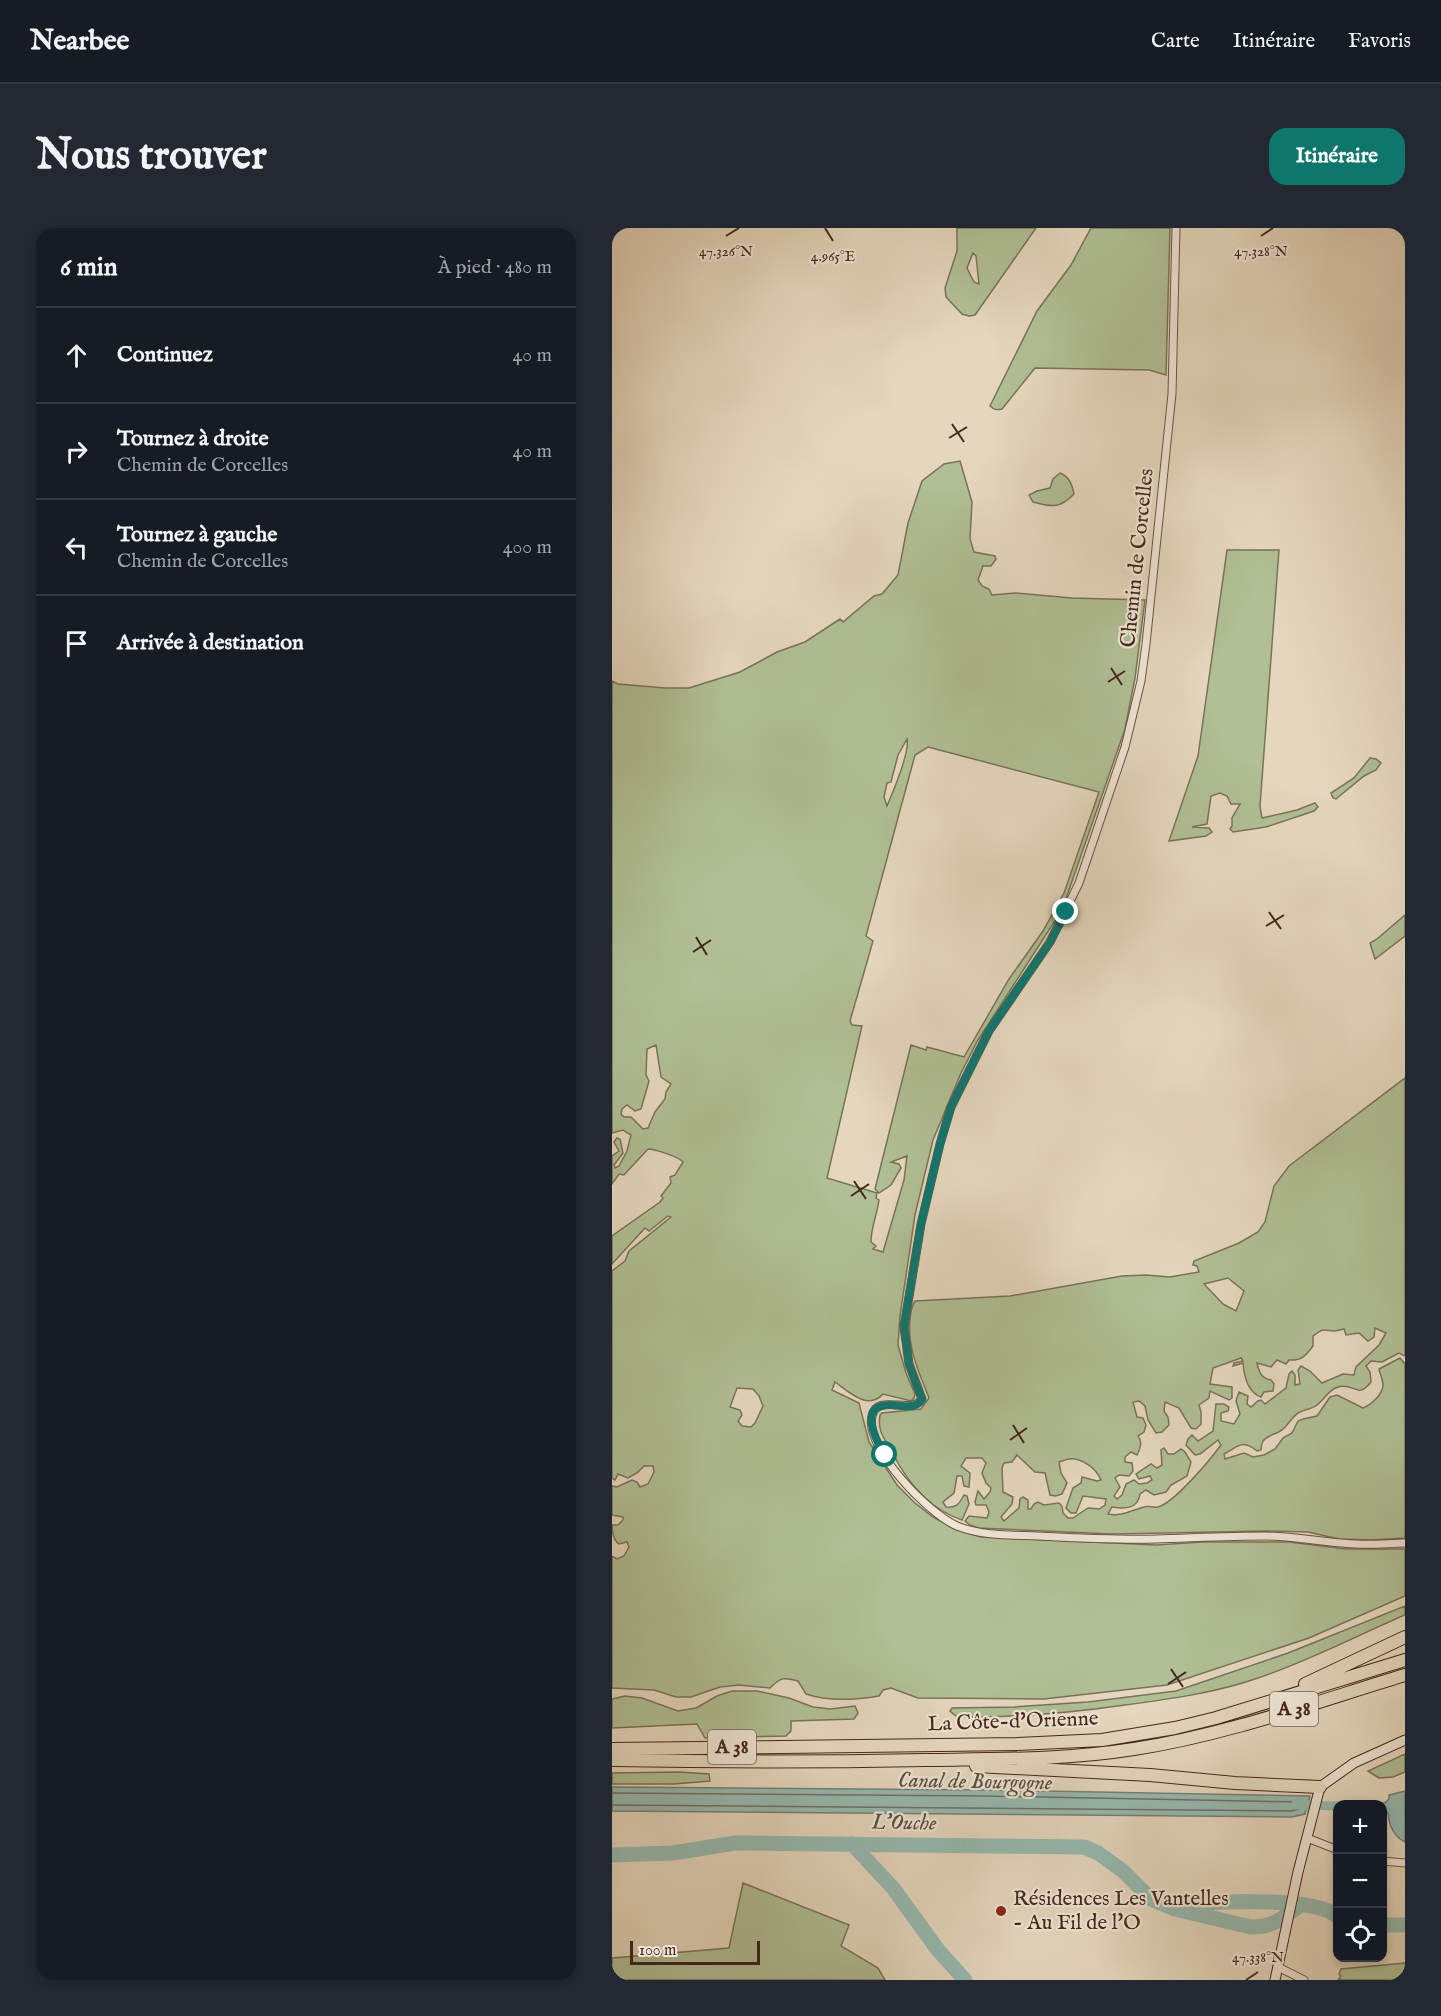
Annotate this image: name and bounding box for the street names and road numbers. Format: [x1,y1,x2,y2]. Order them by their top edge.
street label: Chemin de Corcelles [1115,467,1161,649]
road number: A 38 [1270,1692,1318,1726]
street label: La Côte-d'Orienne [927,1706,1099,1738]
road number: A 38 [708,1730,756,1764]

